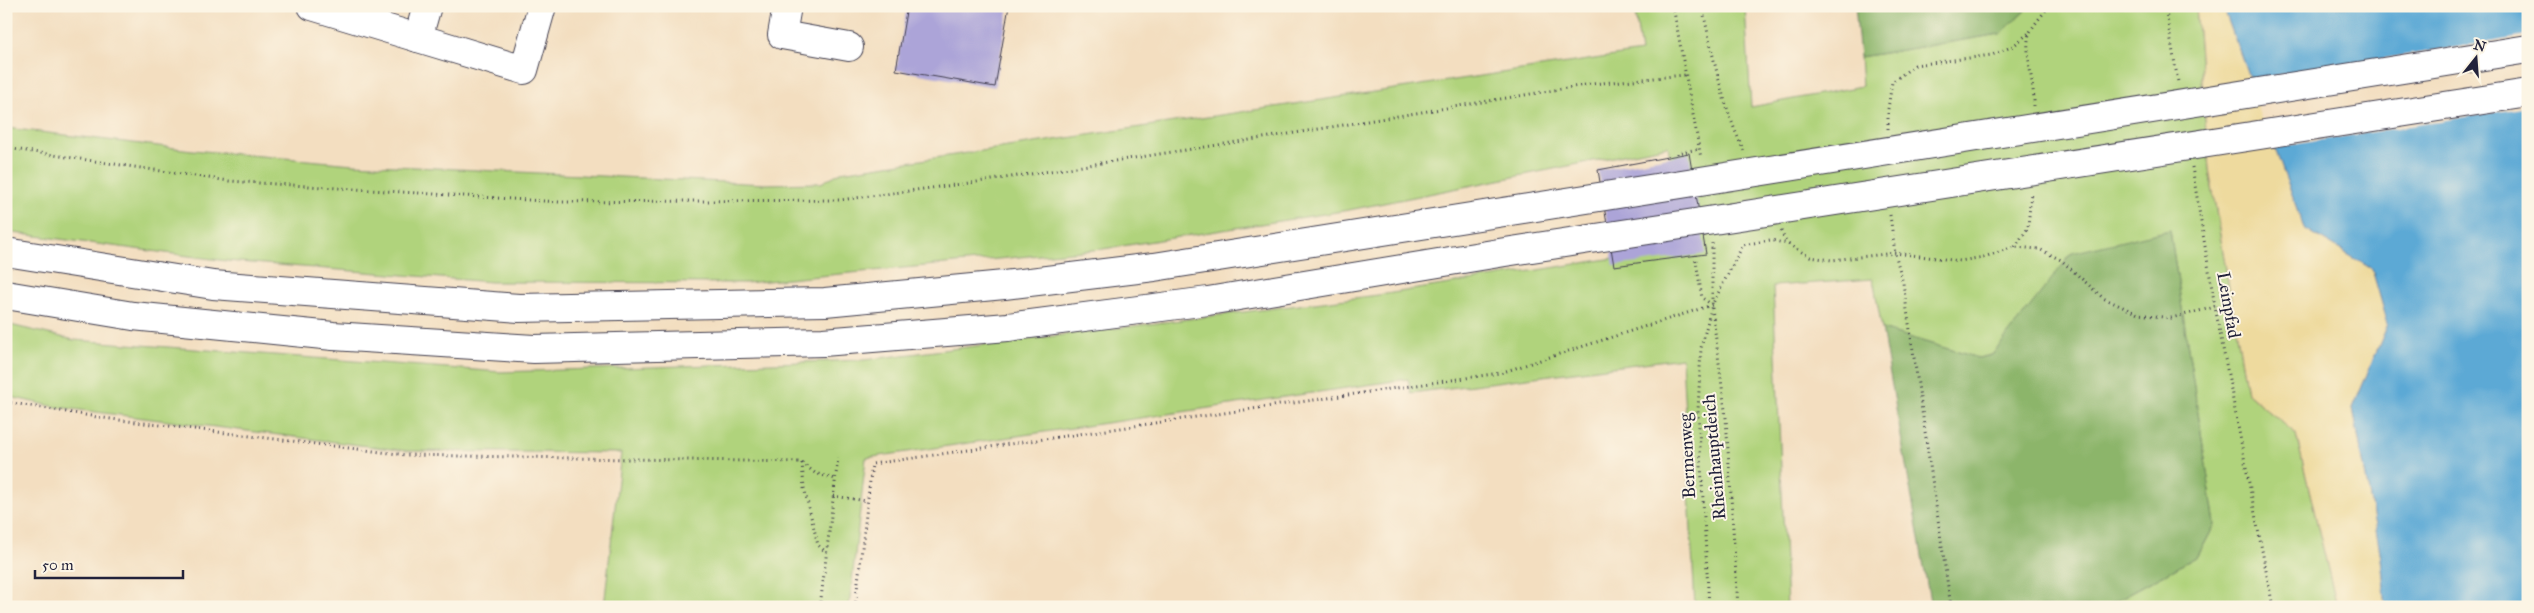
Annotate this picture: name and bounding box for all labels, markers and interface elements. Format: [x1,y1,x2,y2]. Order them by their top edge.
north arrow [2452,32,2502,82]
text: N [2471,36,2488,56]
street label: Leinpfad [2212,270,2246,340]
street label: Rheinhauptdeich [1698,393,1730,521]
street label: Bermenweg [1674,412,1701,499]
scale bar [35,548,182,580]
text: 50 m [42,556,74,574]

